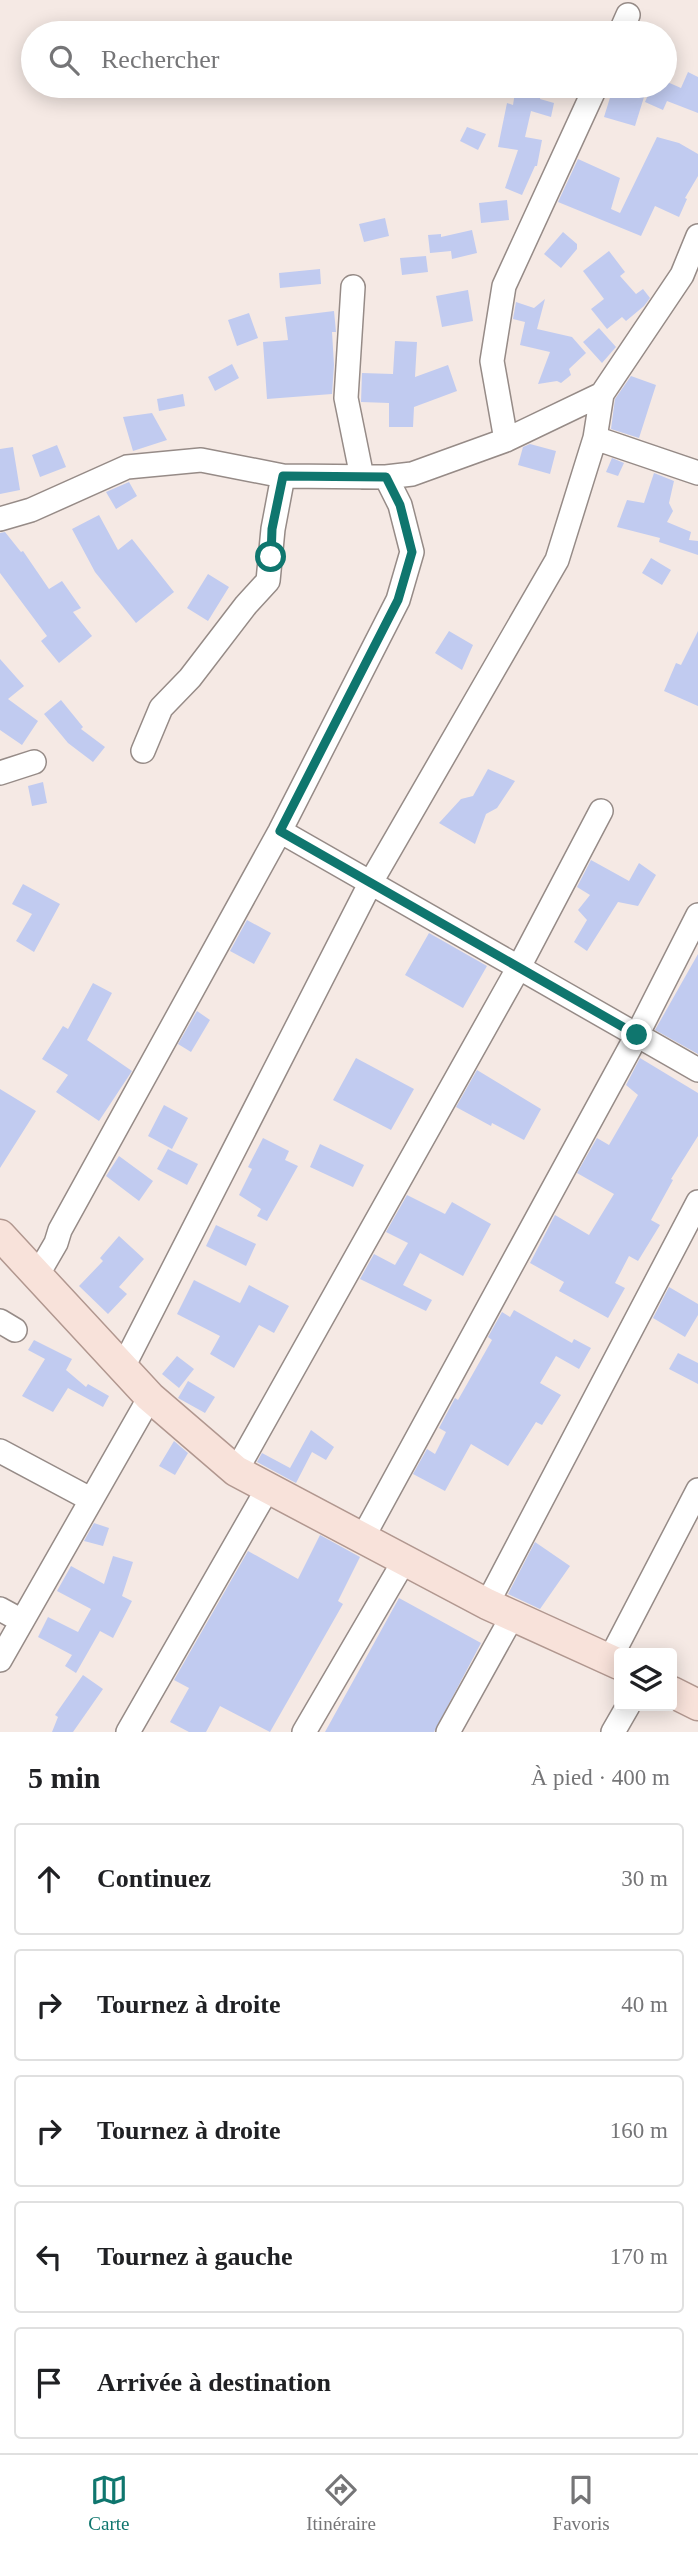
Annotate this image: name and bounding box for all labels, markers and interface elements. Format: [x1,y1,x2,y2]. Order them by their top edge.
search box [21,21,677,98]
icon: search [45,41,83,79]
text: Rechercher [101,45,219,74]
route start [255,541,286,572]
route end [621,1019,652,1050]
map controls [614,1648,677,1711]
button: layers [614,1648,677,1711]
text: 5 min [28,1761,101,1794]
text: À pied · 400 m [531,1765,670,1790]
icon: ahead [30,1860,68,1898]
text: Continuez [97,1864,211,1893]
text: 30 m [621,1866,668,1891]
icon: right [30,1986,68,2024]
text: Tournez à droite [97,1990,280,2019]
text: 40 m [621,1992,668,2017]
icon: right [30,2112,68,2150]
text: Tournez à droite [97,2116,280,2145]
text: 160 m [610,2118,668,2143]
icon: left [30,2238,68,2276]
text: Tournez à gauche [97,2242,293,2271]
text: 170 m [610,2244,668,2269]
icon: arrive [30,2364,68,2402]
text: Arrivée à destination [97,2368,331,2397]
tab: Carte [88,2471,130,2535]
tab: Itinéraire [306,2471,376,2535]
tab: Favoris [553,2471,610,2535]

